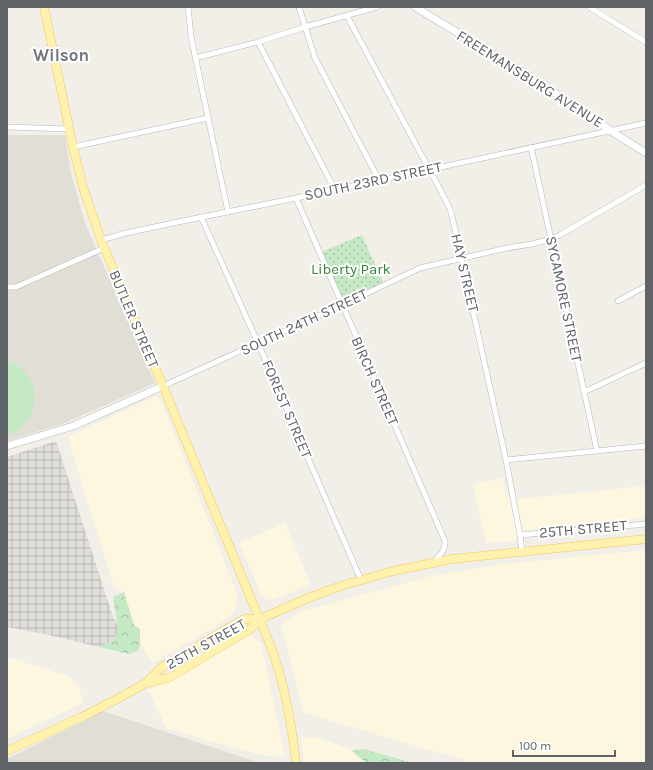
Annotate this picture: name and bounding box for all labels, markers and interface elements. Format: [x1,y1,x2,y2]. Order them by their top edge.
street label: FREEMANSBURG AVENUE [453,26,607,132]
district label: Wilson [33,45,89,65]
street label: SOUTH 23RD STREET [303,158,444,204]
street label: HAY STREET [447,232,483,315]
street label: SYCAMORE STREET [542,234,586,364]
park label: Liberty Park [311,260,391,278]
street label: BUTLER STREET [105,267,163,371]
street label: SOUTH 24TH STREET [238,284,371,359]
street label: BIRCH STREET [347,334,403,429]
street label: FOREST STREET [258,357,316,461]
street label: 25TH STREET [538,516,628,542]
street label: 25TH STREET [163,614,249,673]
scale bar [513,732,615,758]
text: 100 m [519,739,551,753]

